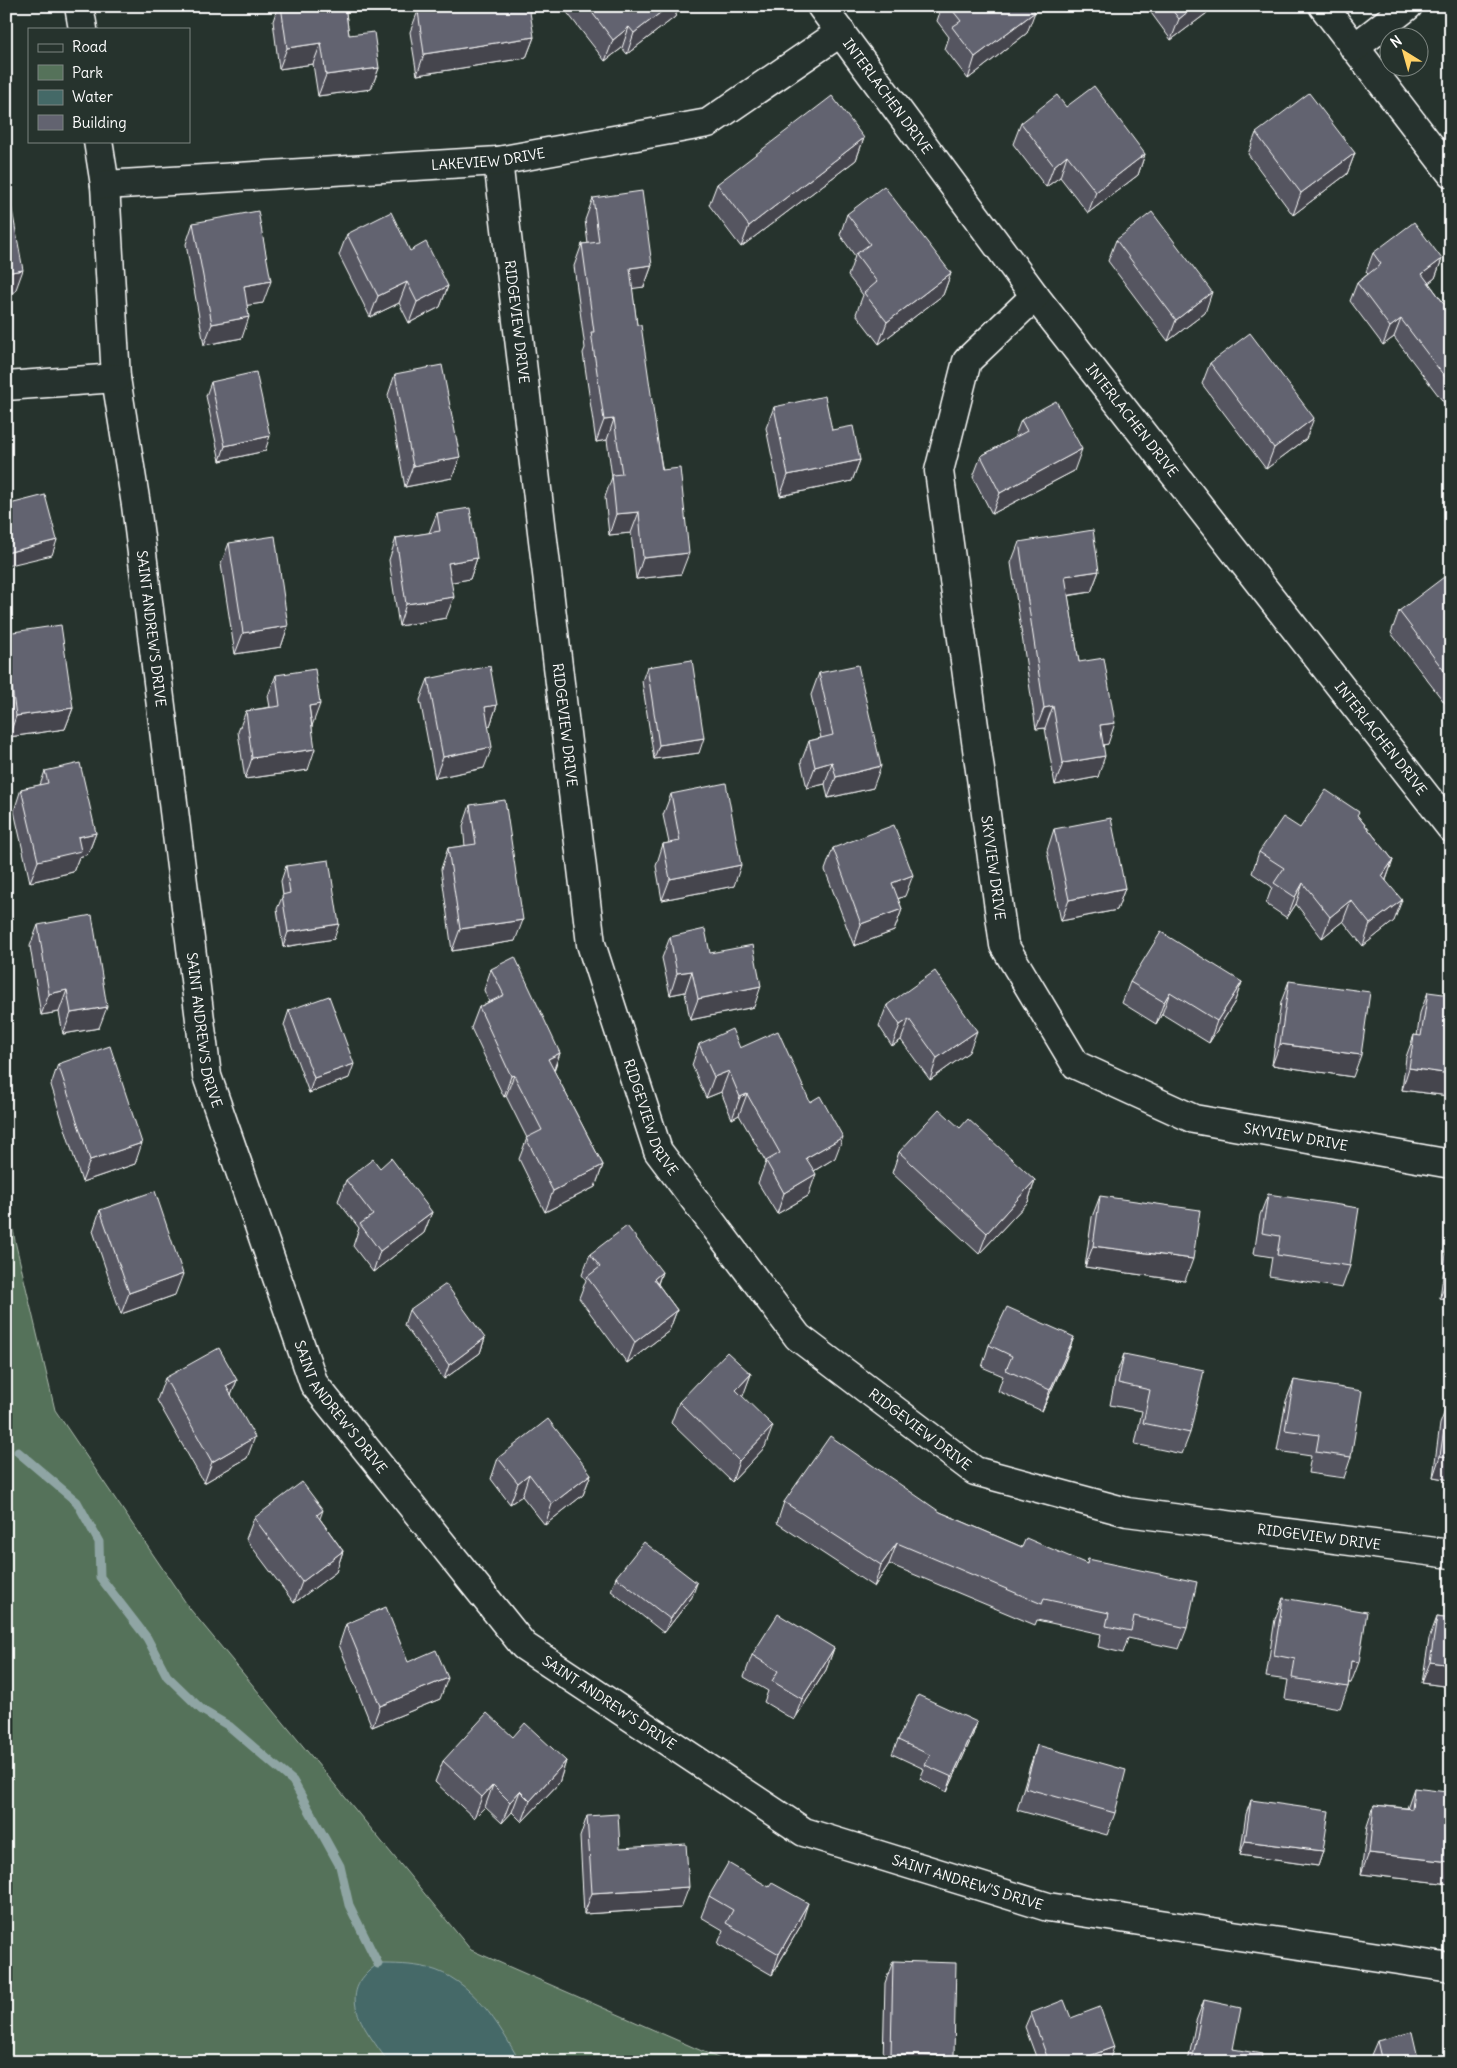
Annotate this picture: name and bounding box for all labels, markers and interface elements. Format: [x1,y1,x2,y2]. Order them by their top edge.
legend [28,28,190,142]
north arrow [1380,28,1430,78]
text: N [1387,32,1405,52]
street label: INTERLACHEN DRIVE [839,35,936,157]
text: Road [72,37,107,56]
text: Park [72,63,103,82]
text: Water [72,87,113,106]
text: Building [72,113,127,132]
street label: LAKEVIEW DRIVE [431,144,546,174]
street label: RIDGEVIEW DRIVE [501,259,533,385]
street label: INTERLACHEN DRIVE [1082,360,1182,481]
street label: SAINT ANDREW'S DRIVE [133,549,170,708]
street label: RIDGEVIEW DRIVE [549,662,581,788]
street label: INTERLACHEN DRIVE [1331,678,1431,799]
street label: SKYVIEW DRIVE [977,814,1009,921]
street label: SAINT ANDREW'S DRIVE [183,951,226,1110]
street label: RIDGEVIEW DRIVE [620,1057,682,1179]
street label: SKYVIEW DRIVE [1242,1119,1349,1155]
street label: SAINT ANDREW'S DRIVE [291,1338,391,1477]
street label: RIDGEVIEW DRIVE [865,1385,975,1474]
street label: RIDGEVIEW DRIVE [1256,1520,1382,1554]
street label: SAINT ANDREW'S DRIVE [539,1652,680,1754]
street label: SAINT ANDREW'S DRIVE [890,1851,1046,1914]

